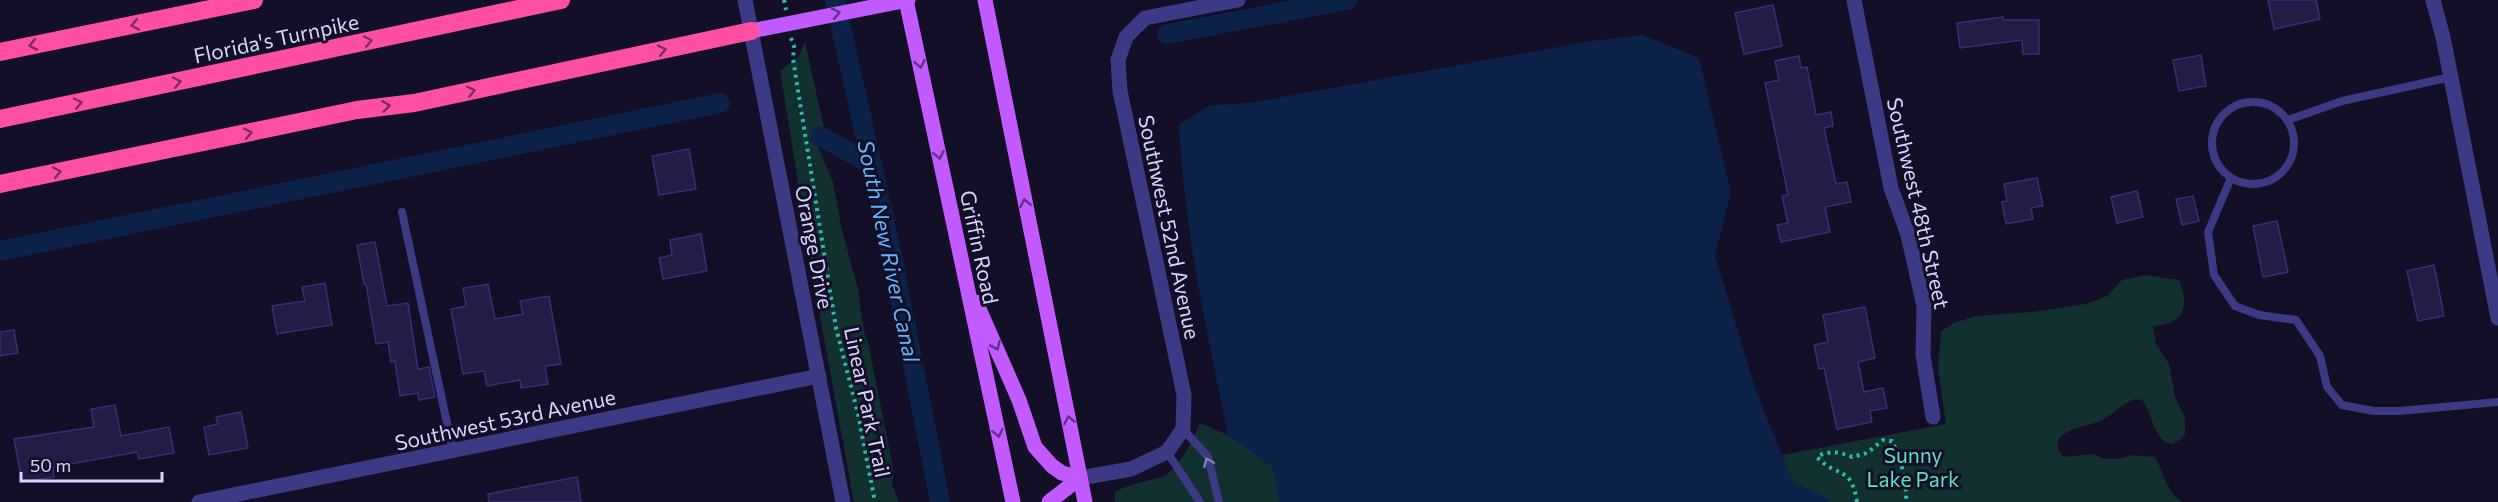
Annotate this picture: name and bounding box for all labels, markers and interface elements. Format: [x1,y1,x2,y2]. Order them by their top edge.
one-way arrow [831,7,841,20]
street label: Florida's Turnpike [191,8,361,68]
one-way arrow [130,18,140,31]
one-way arrow [362,36,372,49]
one-way arrow [28,38,38,51]
one-way arrow [657,44,667,57]
one-way arrow [913,58,926,68]
one-way arrow [172,76,182,89]
one-way arrow [466,85,476,98]
street label: Southwest 48th Street [1883,95,1955,311]
one-way arrow [73,97,83,110]
one-way arrow [381,101,390,113]
street label: Southwest 52nd Avenue [1134,113,1206,341]
one-way arrow [243,127,253,140]
water label: South New River Canal [852,138,926,365]
one-way arrow [932,150,945,160]
one-way arrow [52,166,62,179]
street label: Orange Drive [791,183,839,311]
street label: Griffin Road [956,188,1004,306]
one-way arrow [1020,198,1033,208]
street label: Linear Park Trail [840,324,896,480]
one-way arrow [989,340,1001,351]
street label: Southwest 53rd Avenue [392,383,618,455]
one-way arrow [1063,416,1076,426]
one-way arrow [991,428,1004,438]
park label: Sunny Lake Park [1867,442,1959,491]
scale bar [21,445,162,483]
text: 50 m [30,454,71,476]
one-way arrow [1203,457,1215,468]

